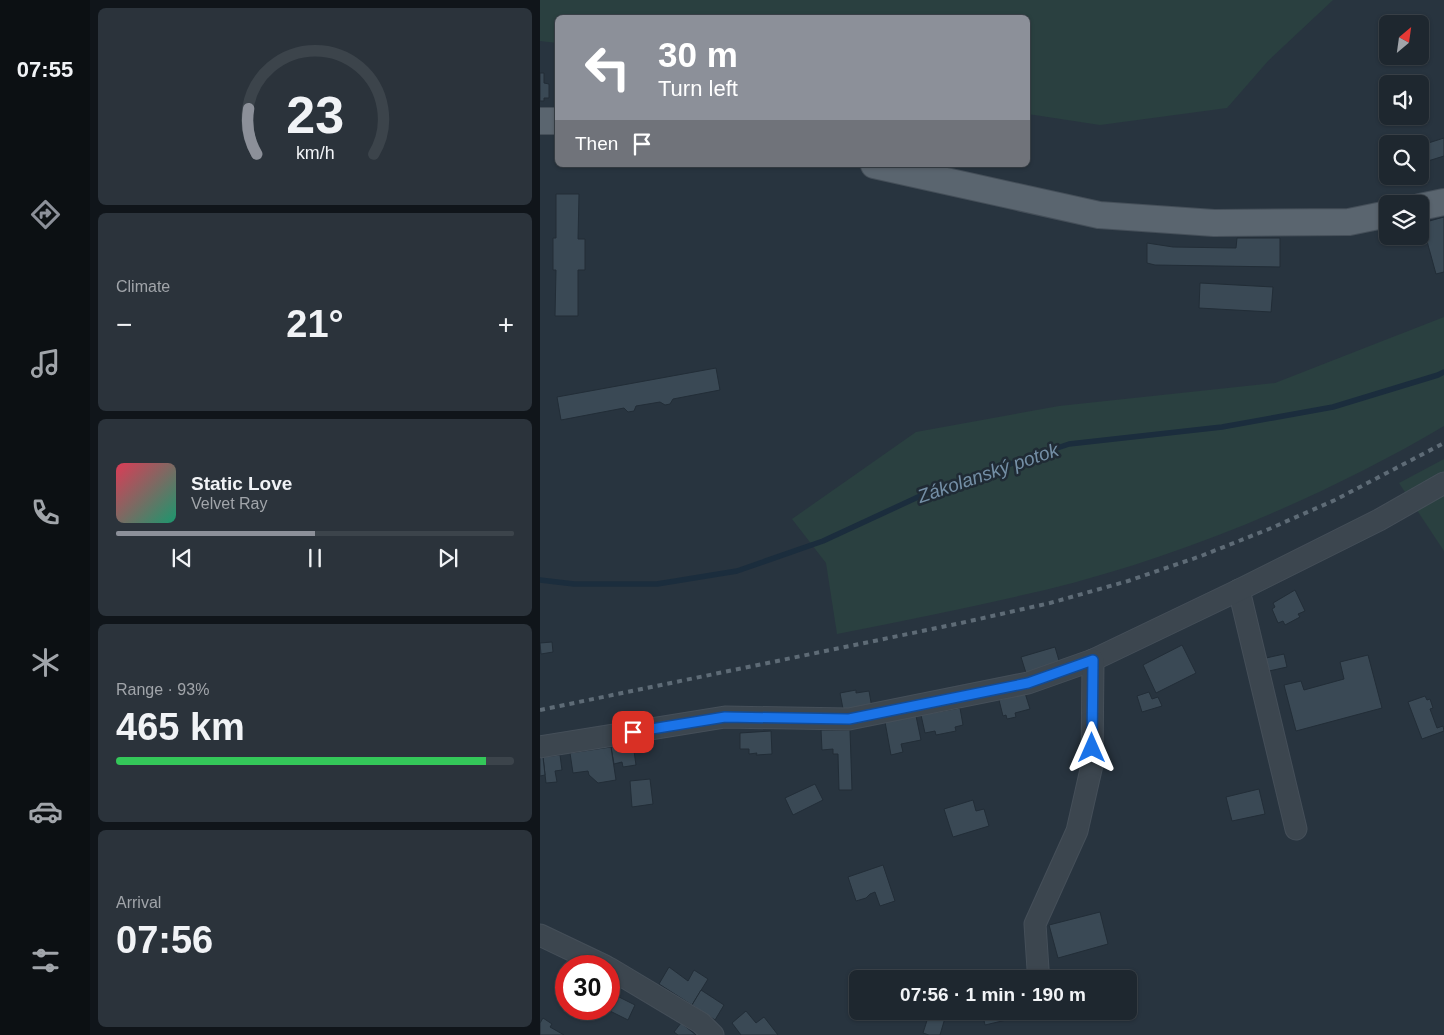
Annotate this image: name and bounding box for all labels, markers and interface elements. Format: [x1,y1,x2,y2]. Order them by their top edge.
north arrow [1379,15,1429,65]
map controls [1379,15,1429,245]
icon: left [575,35,640,100]
text: 30 m [658,35,738,74]
text: 07:55 [17,57,73,82]
button: sound [1379,75,1429,125]
text: Turn left [658,76,738,101]
text: 23 [286,86,344,144]
icon: arrive [628,130,656,158]
text: Then [575,133,618,154]
button: search [1379,135,1429,185]
text: km/h [296,143,334,163]
button: layers [1379,195,1429,245]
icon: directions [28,197,63,232]
text: Climate [116,278,170,295]
text: 21° [286,303,344,345]
text: − [116,309,132,340]
text: + [498,309,514,340]
icon: music [28,346,63,381]
water label: Zákolanský potok [914,439,1063,507]
text: Static Love [191,473,292,494]
icon: phone [28,495,63,530]
text: Velvet Ray [191,495,267,512]
icon: previous [168,544,196,572]
icon: pause [301,544,329,572]
icon: next [434,544,462,572]
icon: climate [28,645,63,680]
text: Range · 93% [116,681,209,698]
text: 465 km [116,706,245,748]
pin [612,711,654,753]
icon: arrive [619,718,647,746]
position arrow [1065,721,1117,773]
icon: car [28,794,63,829]
text: Arrival [116,894,161,911]
text: 07:56 [116,919,213,961]
icon: filters [28,943,63,978]
speed limit sign: 30 [555,955,620,1020]
text: 07:56 · 1 min · 190 m [900,984,1086,1005]

